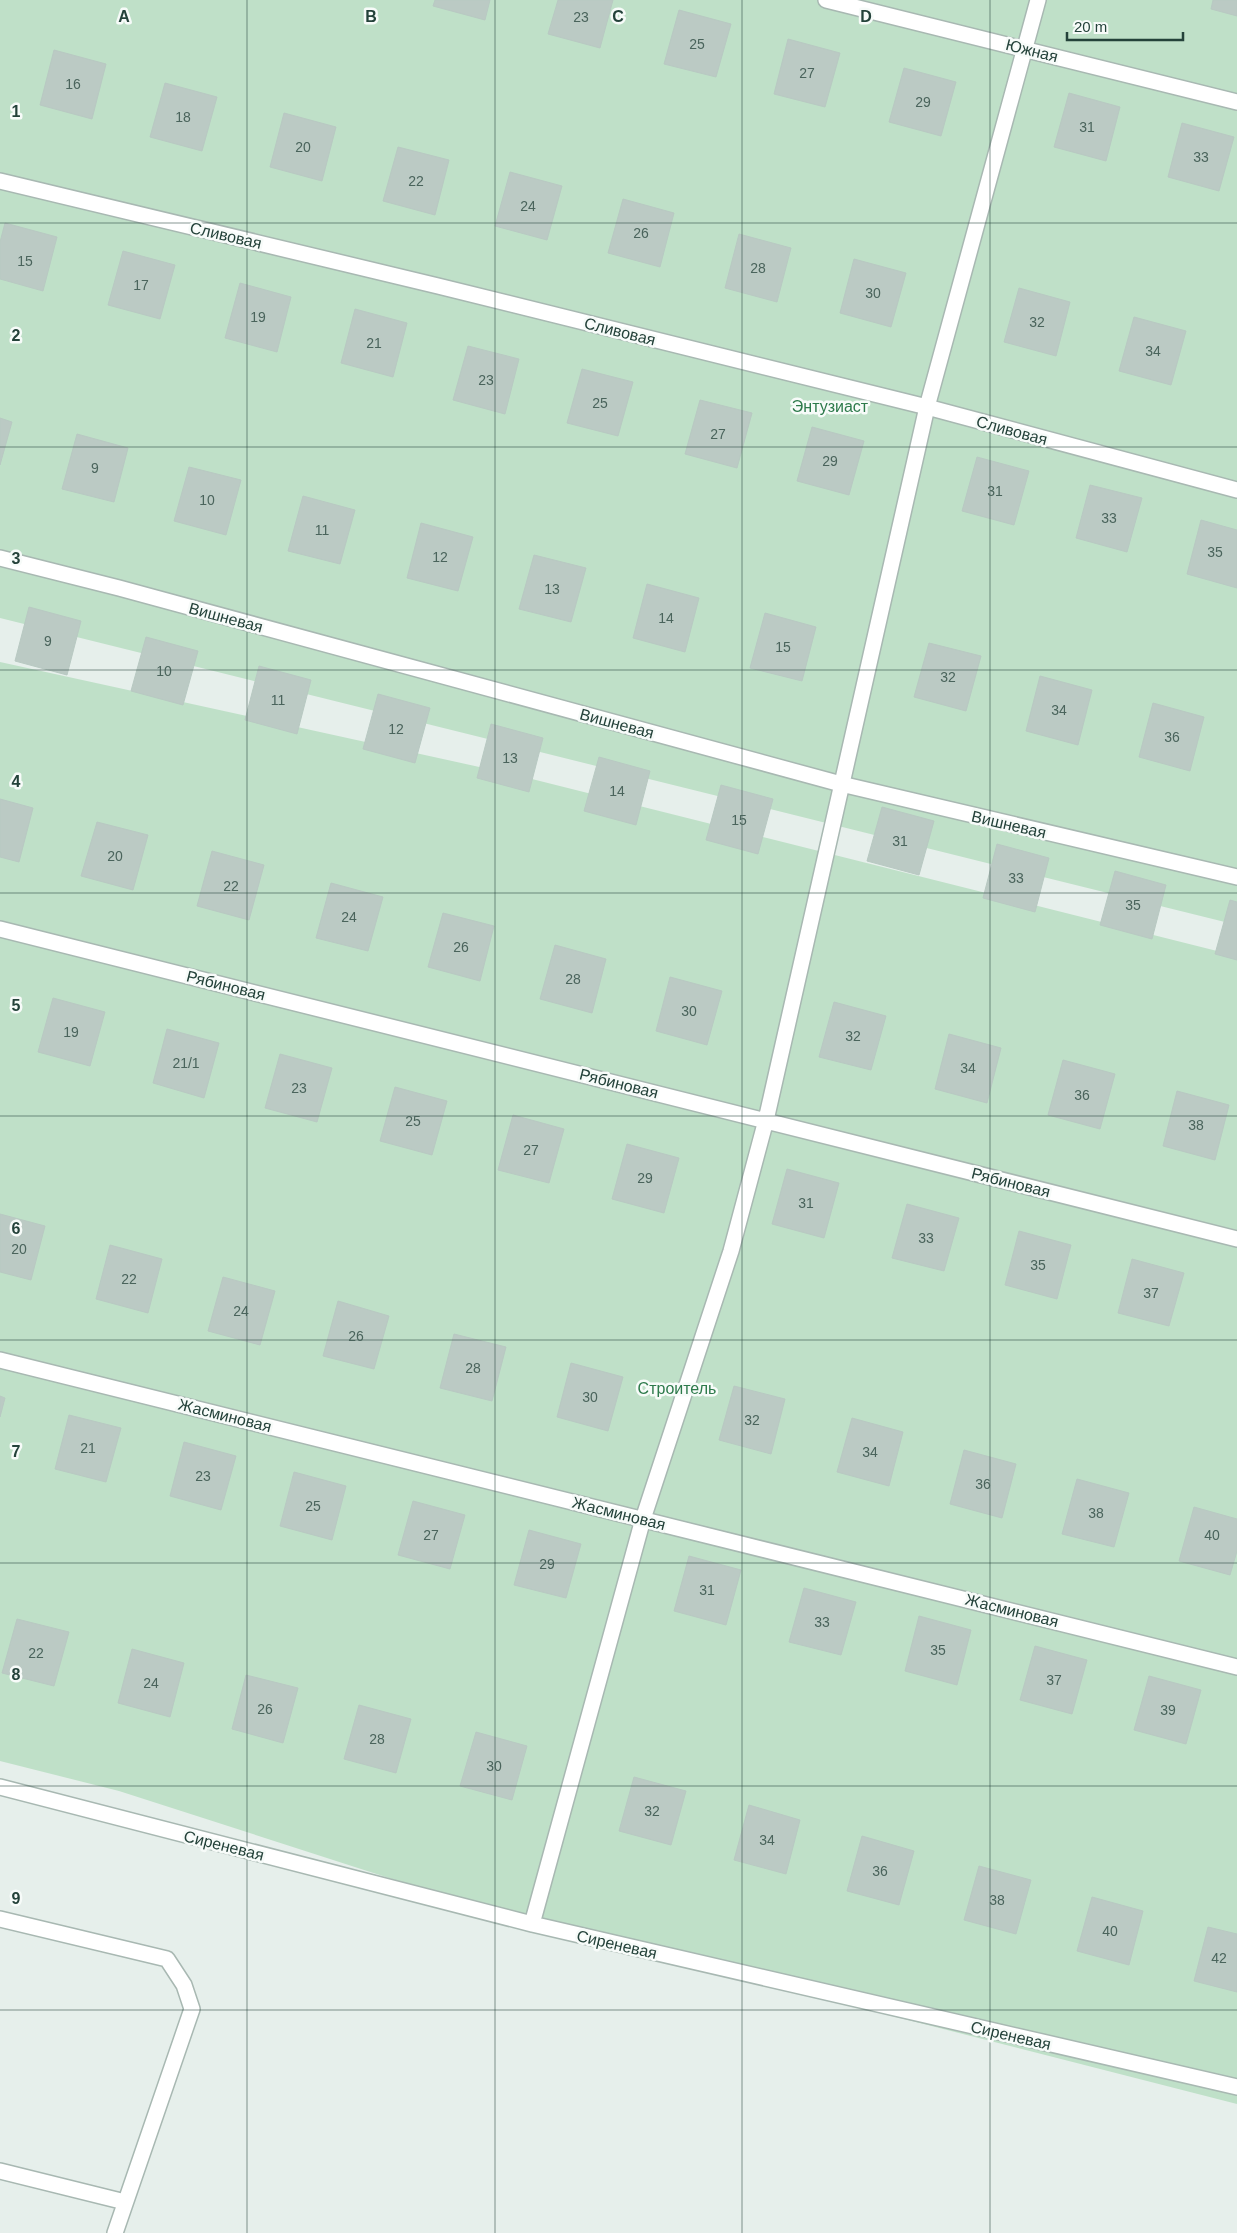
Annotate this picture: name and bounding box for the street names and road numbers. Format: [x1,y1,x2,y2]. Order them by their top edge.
street label: Южная [1004,36,1060,65]
street label: Сливовая [188,219,263,252]
street label: Сливовая [582,314,657,349]
street label: Сливовая [974,413,1049,448]
street label: Вишневая [187,599,265,636]
street label: Вишневая [578,705,656,742]
street label: Вишневая [970,808,1048,841]
street label: Рябиновая [185,967,267,1003]
street label: Рябиновая [578,1065,660,1101]
street label: Рябиновая [970,1164,1052,1200]
street label: Жасминовая [177,1396,273,1435]
street label: Жасминовая [571,1494,667,1533]
street label: Жасминовая [964,1591,1060,1630]
street label: Сиреневая [182,1827,266,1864]
street label: Сиреневая [575,1927,659,1962]
street label: Сиреневая [969,2018,1053,2053]

